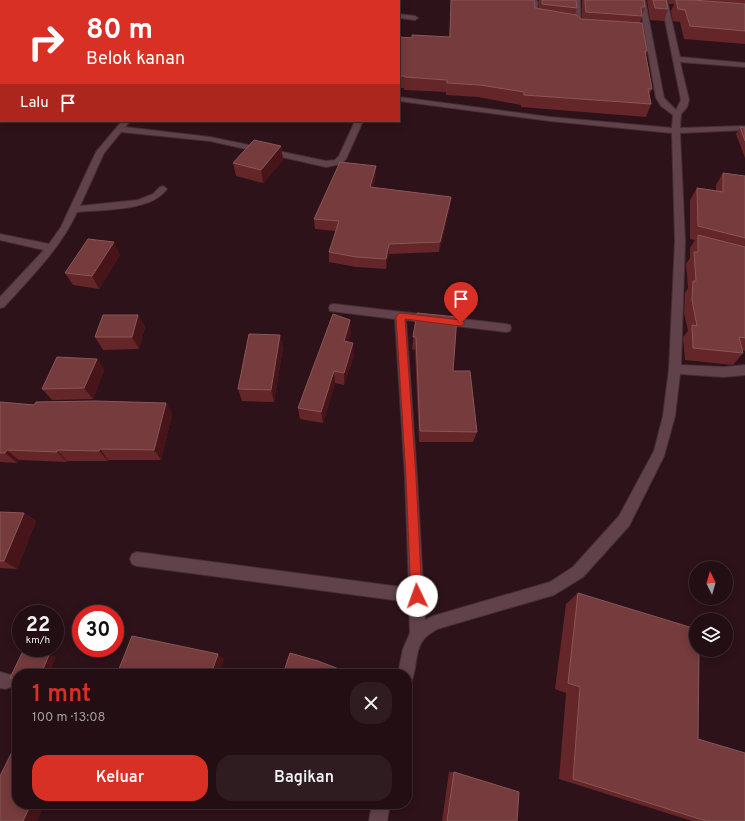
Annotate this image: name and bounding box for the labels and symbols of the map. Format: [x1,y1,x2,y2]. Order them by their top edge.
pin [444,282,478,323]
north arrow [689,561,733,605]
position arrow [396,575,438,617]
speed limit sign: 30 [72,605,124,657]

